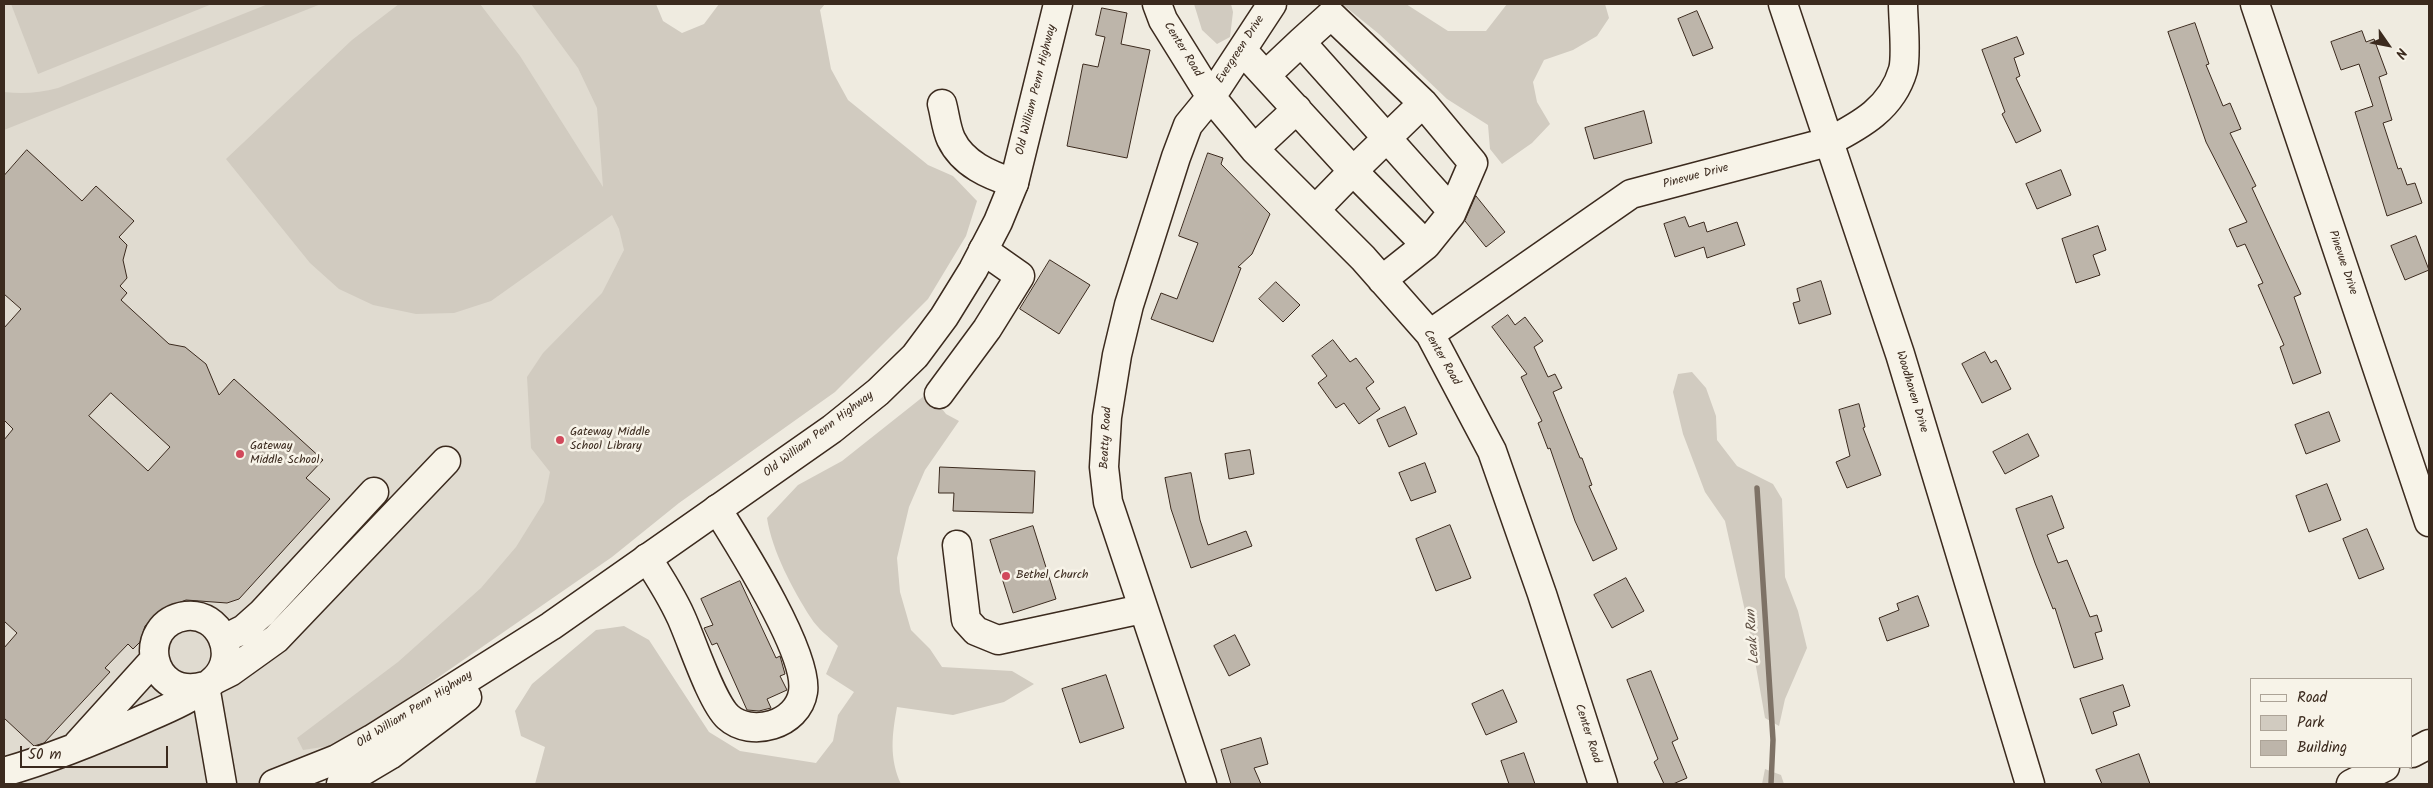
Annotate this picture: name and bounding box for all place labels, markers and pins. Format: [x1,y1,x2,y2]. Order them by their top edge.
place label: Gateway Middle School Library [570,426,650,454]
marker: Gateway Middle School Library [554,434,566,446]
place label: Gateway Middle School [250,440,319,468]
marker: Gateway Middle School [234,448,246,460]
place label: Bethel Church [1016,569,1088,583]
marker: Bethel Church [1000,570,1012,582]

